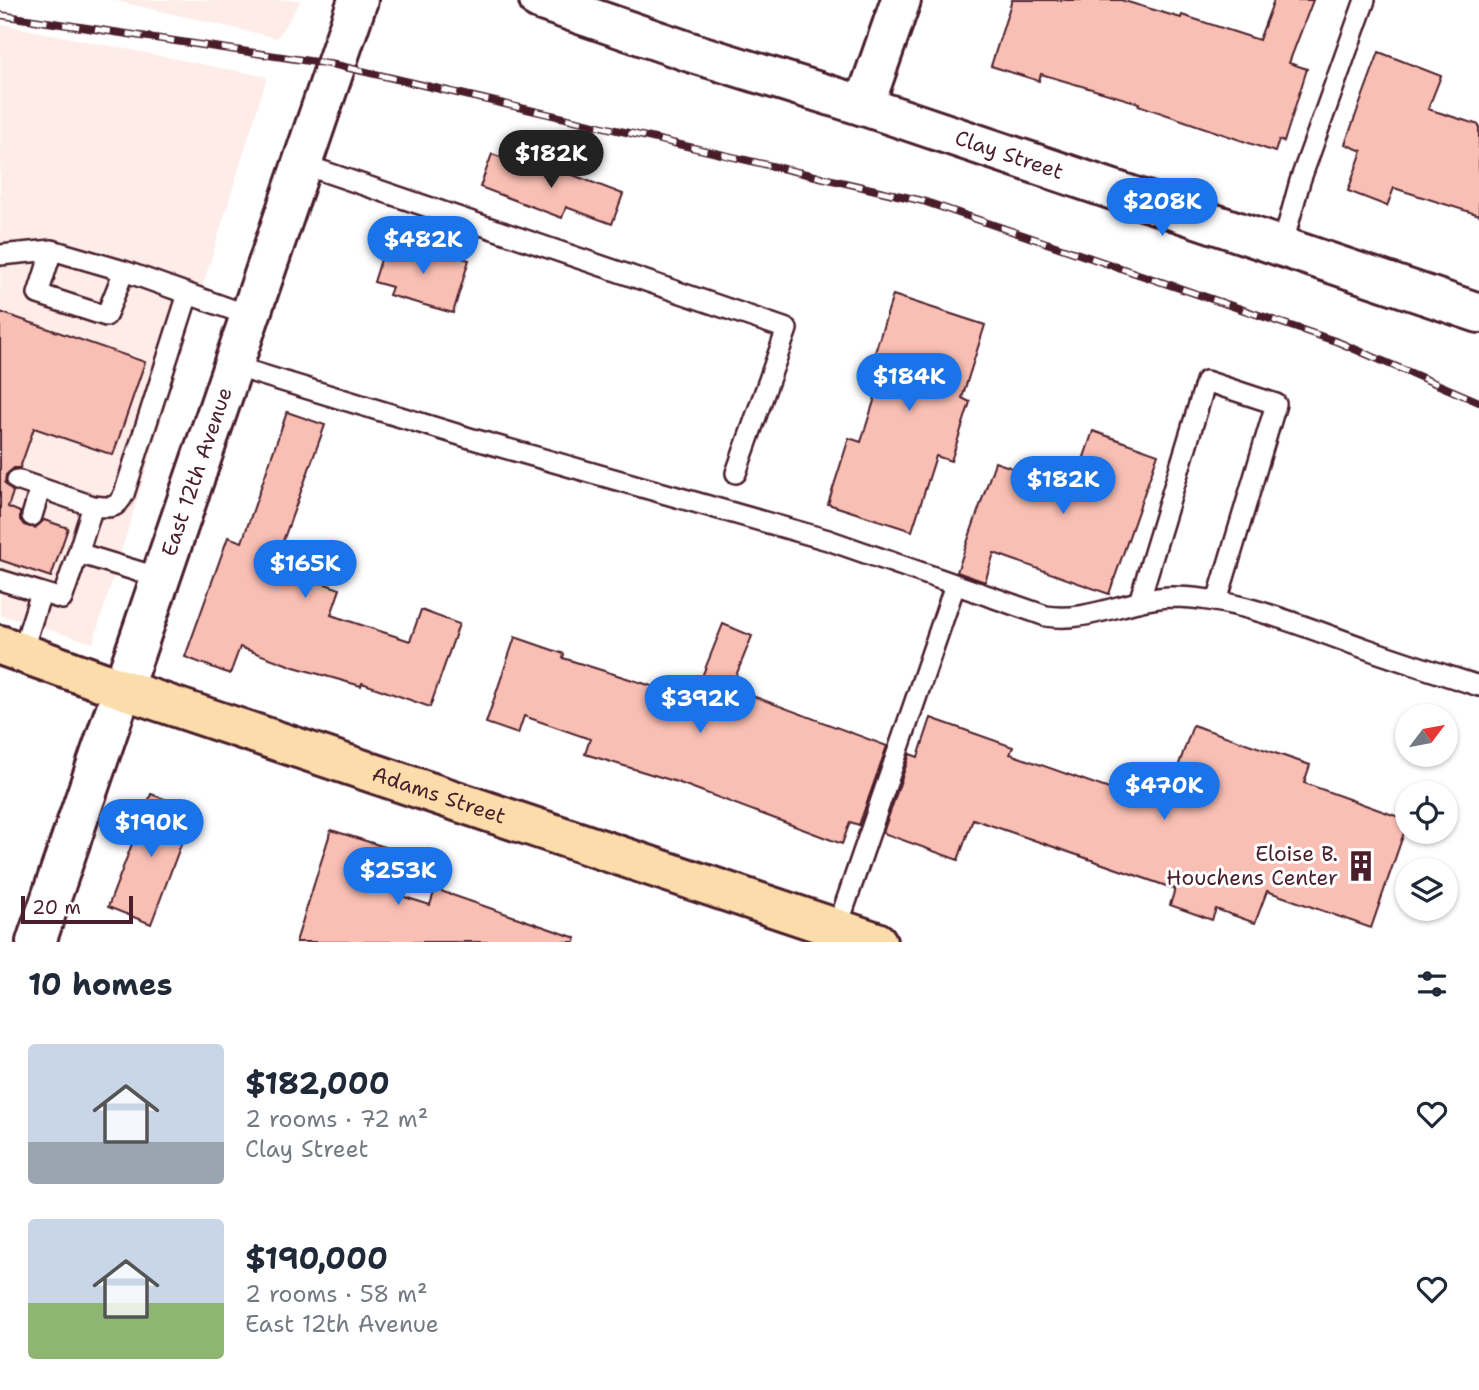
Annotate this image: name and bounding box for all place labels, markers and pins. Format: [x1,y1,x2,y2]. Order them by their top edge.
pin: $182K [502,130,600,190]
pin: $208K [1113,178,1211,238]
pin: $482K [374,216,472,276]
pin: $184K [860,354,958,413]
pin: $182K [1014,456,1112,516]
pin: $165K [256,540,354,600]
pin: $392K [651,676,749,735]
pin: $470K [1115,762,1213,822]
pin: $190K [102,800,200,859]
place label: Eloise B. Houchens Center [1166,840,1338,892]
pin: $253K [349,848,447,907]
building icon: Eloise B. Houchens Center [1344,849,1378,883]

